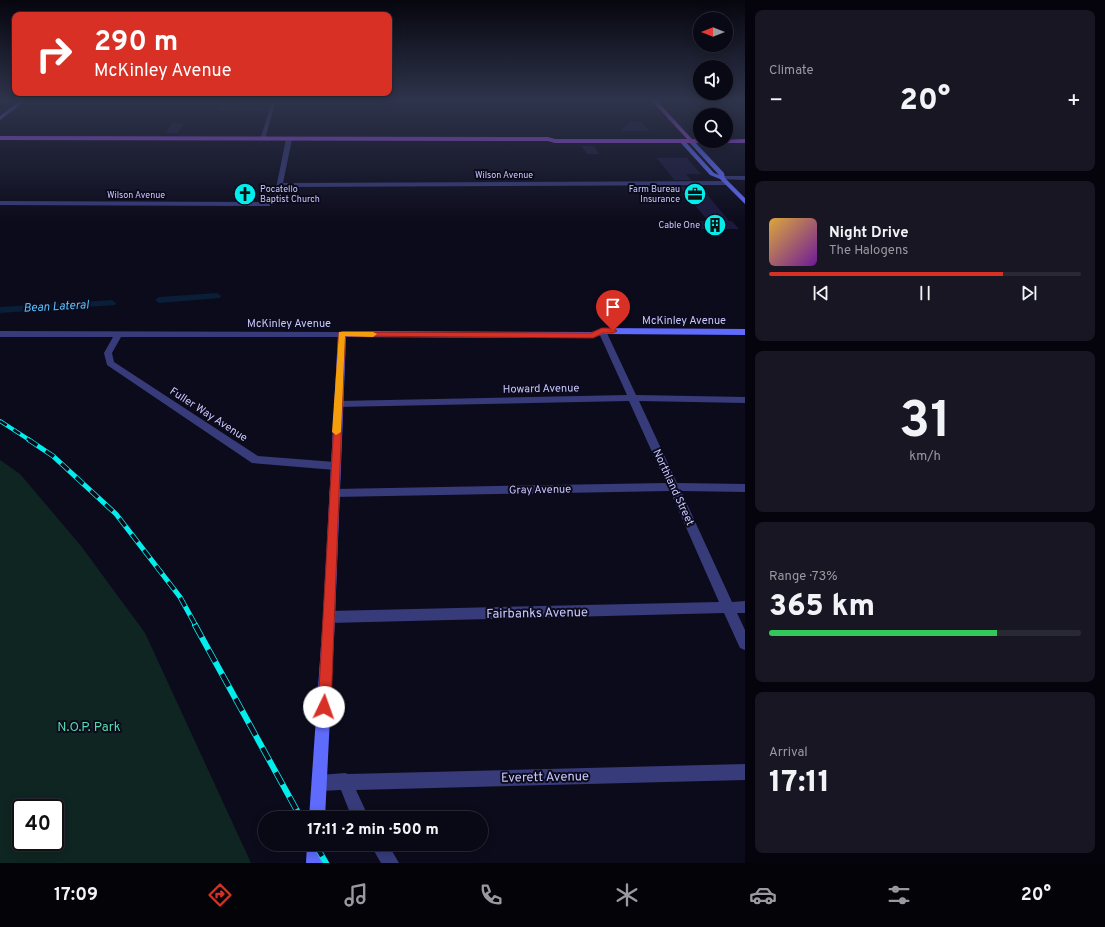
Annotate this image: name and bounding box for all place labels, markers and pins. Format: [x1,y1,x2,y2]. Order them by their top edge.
church icon: Pocatello Baptist Church [232,181,258,207]
office icon: Farm Bureau Insurance [682,181,708,207]
place label: Pocatello Baptist Church [260,184,320,205]
place label: Farm Bureau Insurance [629,184,680,205]
building icon: Cable One [702,212,728,238]
place label: Cable One [658,220,700,231]
pin [596,290,630,331]

